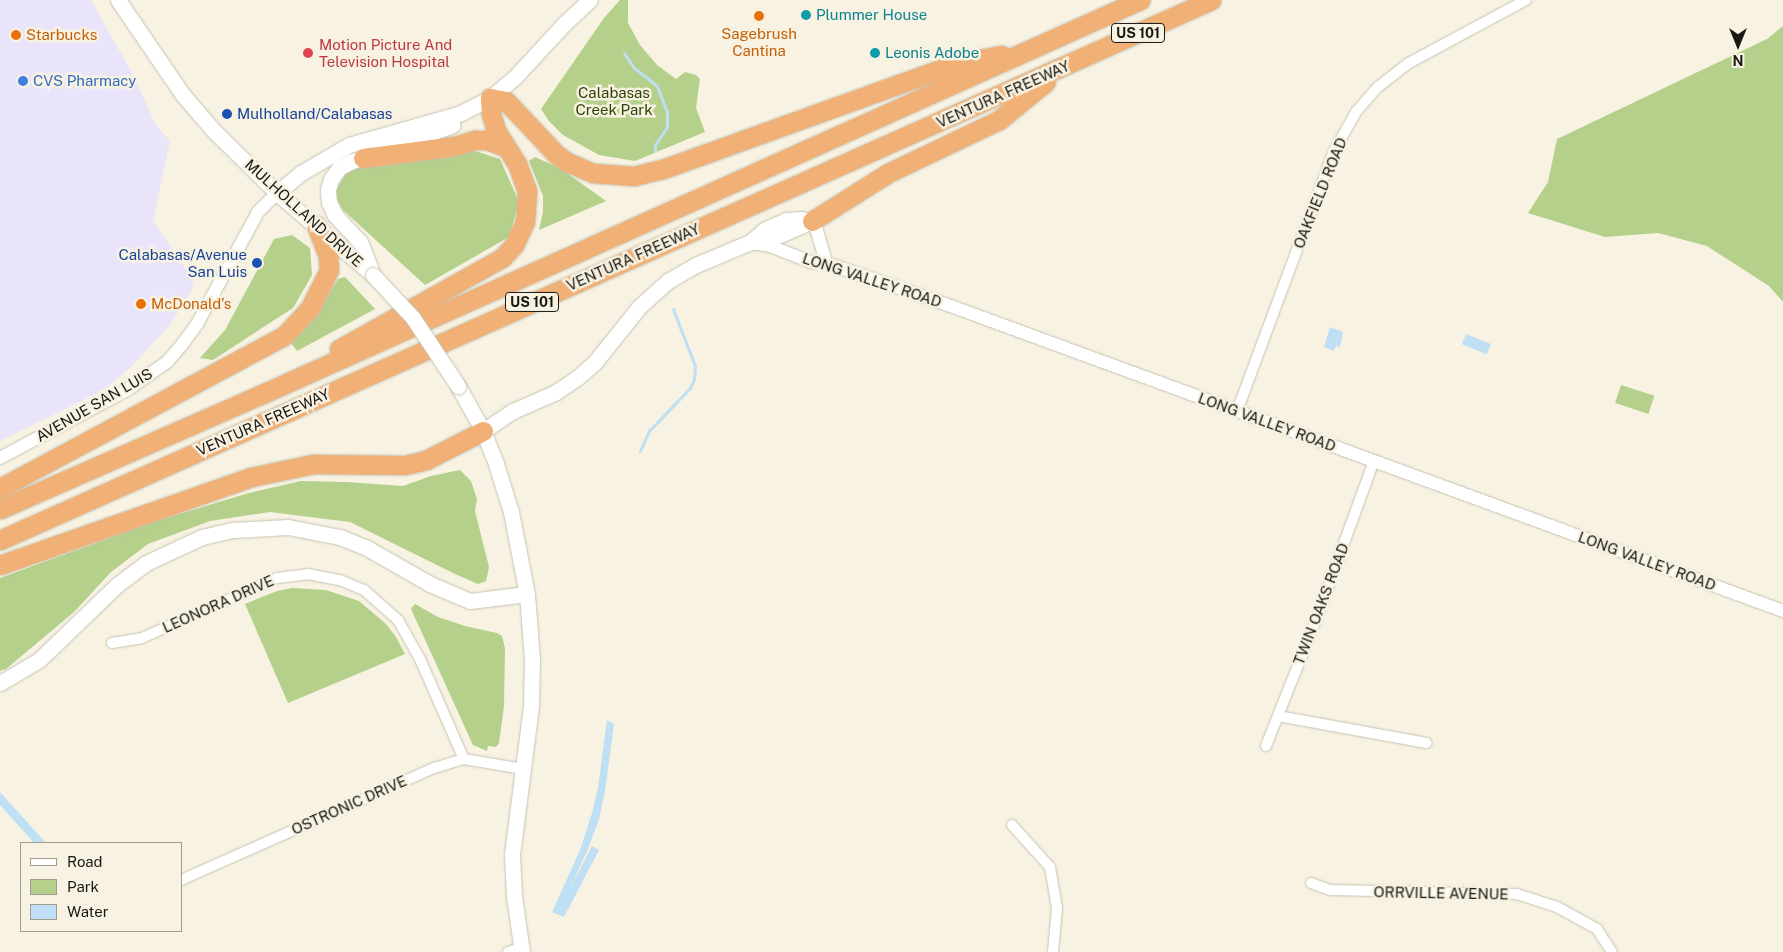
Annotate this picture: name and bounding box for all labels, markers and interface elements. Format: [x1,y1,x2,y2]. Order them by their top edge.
place label: Plummer House [816,6,927,24]
marker: Plummer House [800,9,812,21]
marker: Sagebrush Cantina [753,10,765,22]
north arrow [1713,20,1763,70]
road number: US 101 [1110,22,1166,44]
place label: Sagebrush Cantina [721,24,797,59]
place label: Starbucks [26,26,97,44]
marker: Starbucks [10,29,22,41]
place label: Motion Picture And Television Hospital [319,35,452,70]
place label: Leonis Adobe [885,44,979,62]
marker: Motion Picture And Television Hospital [301,46,315,60]
marker: Leonis Adobe [869,47,881,59]
text: N [1733,52,1743,68]
street label: VENTURA FREEWAY [934,57,1072,131]
place label: CVS Pharmacy [33,72,136,90]
marker: CVS Pharmacy [17,75,29,87]
park label: Calabasas Creek Park [575,83,653,118]
place label: Mulholland/Calabasas [237,105,392,123]
marker: Mulholland/Calabasas [221,108,233,120]
street label: OAKFIELD ROAD [1290,135,1350,251]
street label: MULHOLLAND DRIVE [241,155,367,271]
street label: VENTURA FREEWAY [564,220,702,294]
place label: Calabasas/Avenue San Luis [118,245,247,280]
street label: LONG VALLEY ROAD [800,249,944,311]
marker: Calabasas/Avenue San Luis [251,257,263,269]
road number: US 101 [504,290,560,314]
place label: McDonald's [151,295,231,313]
marker: McDonald's [135,298,147,310]
street label: AVENUE SAN LUIS [32,364,156,446]
street label: VENTURA FREEWAY [194,385,332,459]
street label: LONG VALLEY ROAD [1196,389,1338,455]
street label: LONG VALLEY ROAD [1576,528,1718,594]
street label: TWIN OAKS ROAD [1289,541,1353,667]
street label: LEONORA DRIVE [160,571,276,637]
street label: OSTRONIC DRIVE [289,771,409,839]
legend [20,842,182,932]
text: Road [67,853,103,870]
text: Park [67,878,99,895]
street label: ORRVILLE AVENUE [1373,883,1509,903]
text: Water [67,903,109,920]

